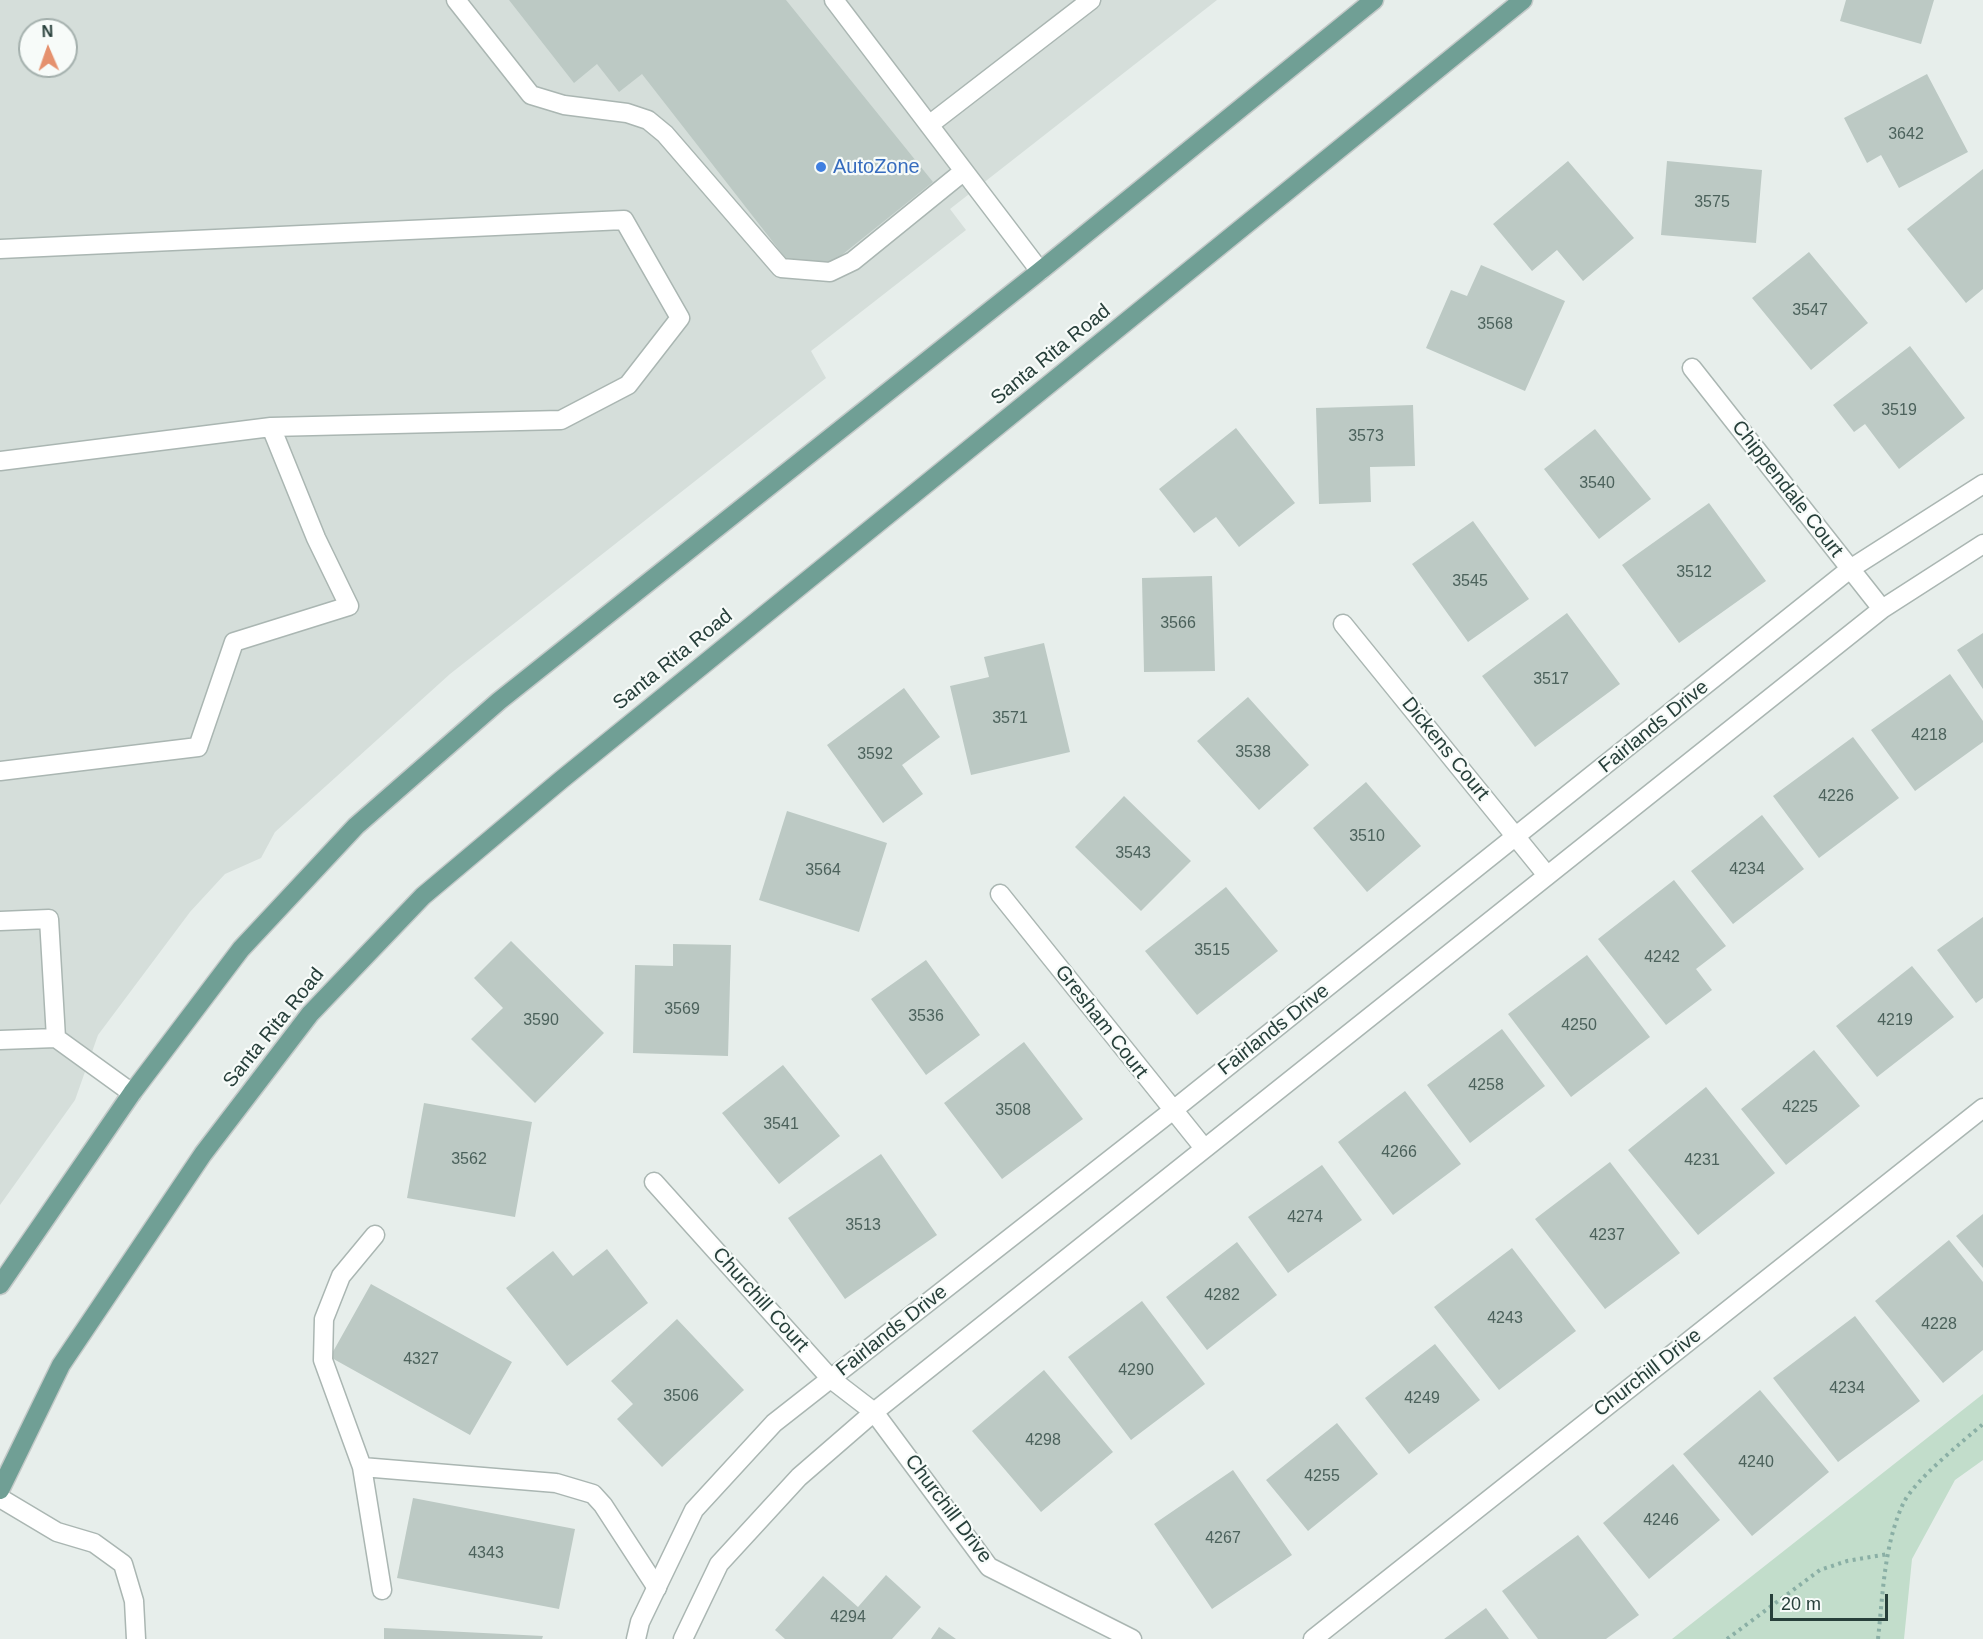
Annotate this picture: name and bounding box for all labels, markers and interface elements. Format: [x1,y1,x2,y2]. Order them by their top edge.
north arrow [18,18,78,78]
text: N [41,23,53,40]
house number: 3642 [1888,125,1924,145]
place label: AutoZone [833,155,920,179]
marker: AutoZone [814,160,828,174]
house number: 3575 [1694,193,1730,213]
street label: Santa Rita Road [986,299,1116,411]
house number: 3547 [1792,301,1828,321]
house number: 3568 [1477,315,1513,335]
house number: 3519 [1881,401,1917,421]
street label: Chippendale Court [1726,416,1848,562]
house number: 3573 [1348,427,1384,447]
house number: 3540 [1579,474,1615,494]
house number: 3512 [1676,563,1712,583]
house number: 3545 [1452,572,1488,592]
street label: Santa Rita Road [608,604,738,716]
house number: 3566 [1160,614,1196,634]
house number: 3517 [1533,670,1569,690]
street label: Fairlands Drive [1594,675,1714,779]
street label: Dickens Court [1396,693,1494,805]
house number: 3571 [992,709,1028,729]
house number: 4218 [1911,726,1947,746]
house number: 3538 [1235,743,1271,763]
house number: 3592 [857,745,893,765]
house number: 4226 [1818,787,1854,807]
house number: 3510 [1349,827,1385,847]
house number: 3543 [1115,844,1151,864]
house number: 4234 [1729,860,1765,880]
house number: 3564 [805,861,841,881]
house number: 3515 [1194,941,1230,961]
house number: 4242 [1644,948,1680,968]
street label: Gresham Court [1049,961,1153,1083]
street label: Santa Rita Road [218,963,330,1093]
street label: Fairlands Drive [1214,979,1334,1081]
house number: 3569 [664,1000,700,1020]
house number: 3536 [908,1007,944,1027]
house number: 3590 [523,1011,559,1031]
house number: 4219 [1877,1011,1913,1031]
house number: 4250 [1561,1016,1597,1036]
house number: 4258 [1468,1076,1504,1096]
house number: 4225 [1782,1098,1818,1118]
house number: 3508 [995,1101,1031,1121]
house number: 3541 [763,1115,799,1135]
house number: 4266 [1381,1143,1417,1163]
house number: 3562 [451,1150,487,1170]
house number: 4231 [1684,1151,1720,1171]
house number: 4274 [1287,1208,1323,1228]
house number: 3513 [845,1216,881,1236]
house number: 4237 [1589,1226,1625,1246]
street label: Churchill Court [707,1243,813,1357]
street label: Fairlands Drive [832,1280,952,1382]
house number: 4282 [1204,1286,1240,1306]
house number: 4243 [1487,1309,1523,1329]
house number: 4228 [1921,1315,1957,1335]
street label: Churchill Drive [1589,1324,1707,1422]
house number: 4327 [403,1350,439,1370]
house number: 4290 [1118,1361,1154,1381]
house number: 4234 [1829,1379,1865,1399]
house number: 3506 [663,1387,699,1407]
house number: 4249 [1404,1389,1440,1409]
house number: 4298 [1025,1431,1061,1451]
street label: Churchill Drive [899,1450,997,1568]
house number: 4240 [1738,1453,1774,1473]
house number: 4255 [1304,1467,1340,1487]
house number: 4246 [1643,1511,1679,1531]
house number: 4267 [1205,1529,1241,1549]
house number: 4343 [468,1544,504,1564]
scale bar [1773,1582,1892,1620]
text: 20 m [1781,1594,1821,1614]
house number: 4294 [830,1608,866,1628]

